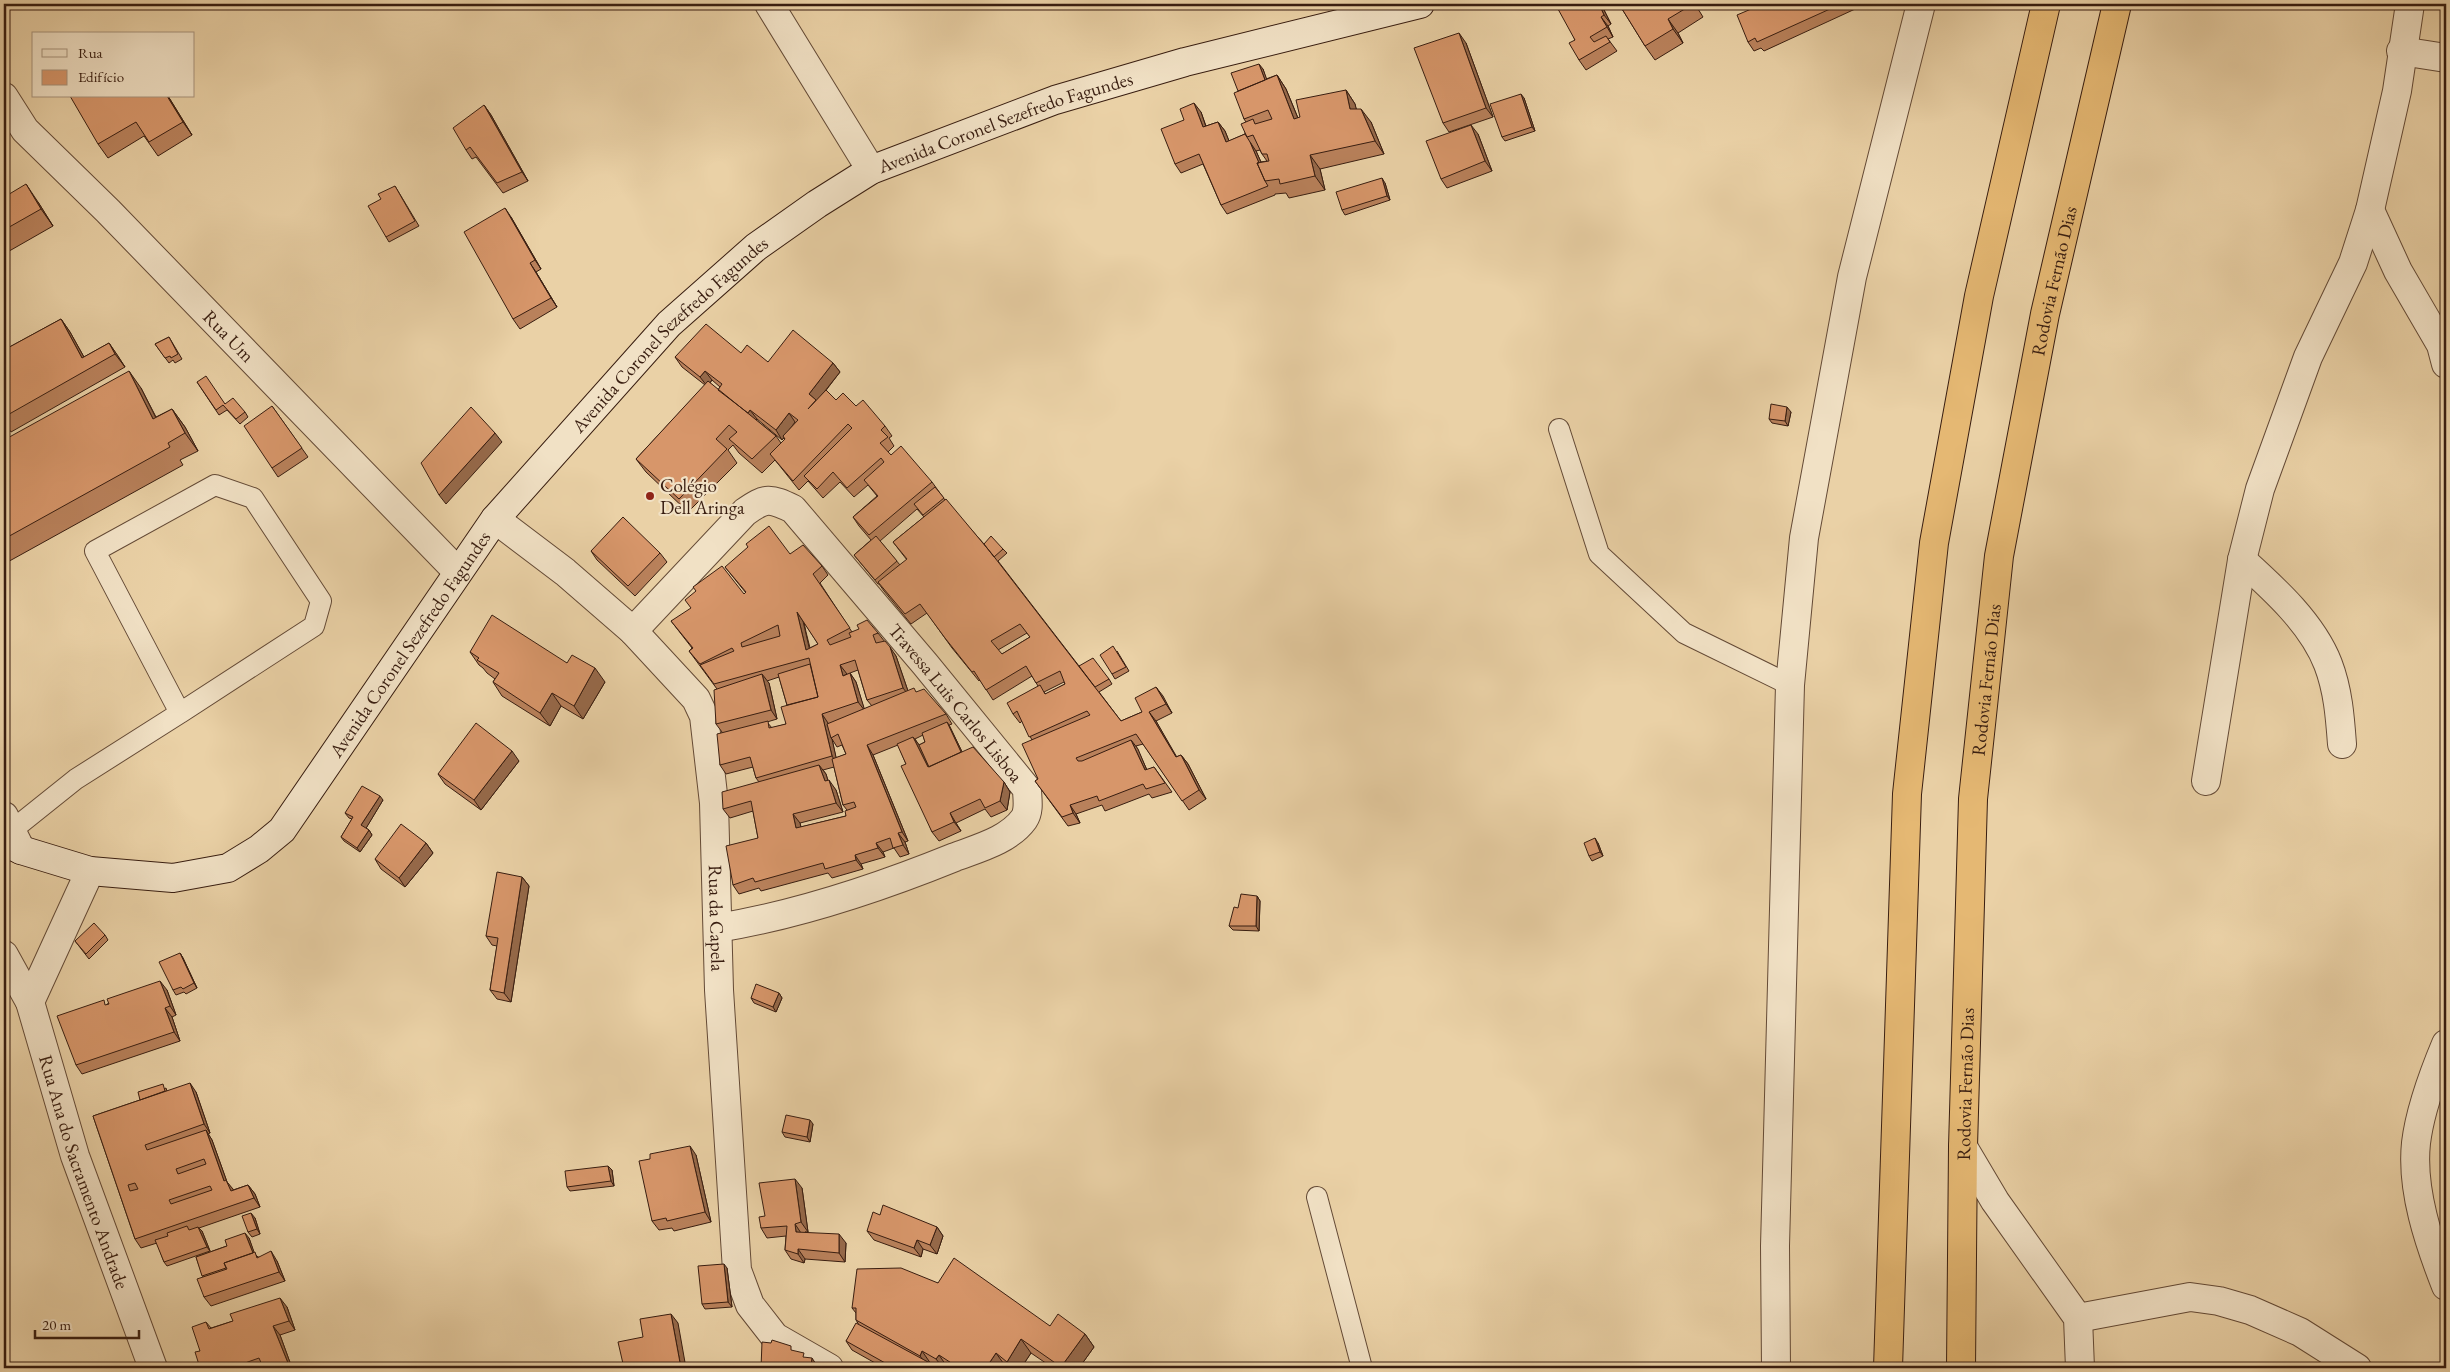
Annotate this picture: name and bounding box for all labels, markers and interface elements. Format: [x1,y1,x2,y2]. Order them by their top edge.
legend [32,32,195,98]
text: Rua [78,43,103,62]
street label: Avenida Coronel Sezefredo Fagundes [874,66,1136,180]
text: Edifício [78,67,124,86]
street label: Rodovia Fernão Dias [2025,204,2083,358]
street label: Avenida Coronel Sezefredo Fagundes [565,230,773,439]
street label: Rua Um [198,305,260,368]
place label: Colégio Dell Aringa [660,473,745,520]
marker: Colégio Dell Aringa [644,490,656,502]
street label: Avenida Coronel Sezefredo Fagundes [323,526,496,763]
street label: Rodovia Fernão Dias [1966,603,2007,757]
street label: Travessa Luis Carlos Lisboa [883,618,1029,788]
street label: Rua da Capela [703,864,731,972]
street label: Rodovia Fernão Dias [1951,1007,1980,1160]
street label: Rua Ana do Sacramento Andrade [33,1052,135,1292]
scale bar [35,1307,139,1339]
text: 20 m [42,1315,71,1334]

